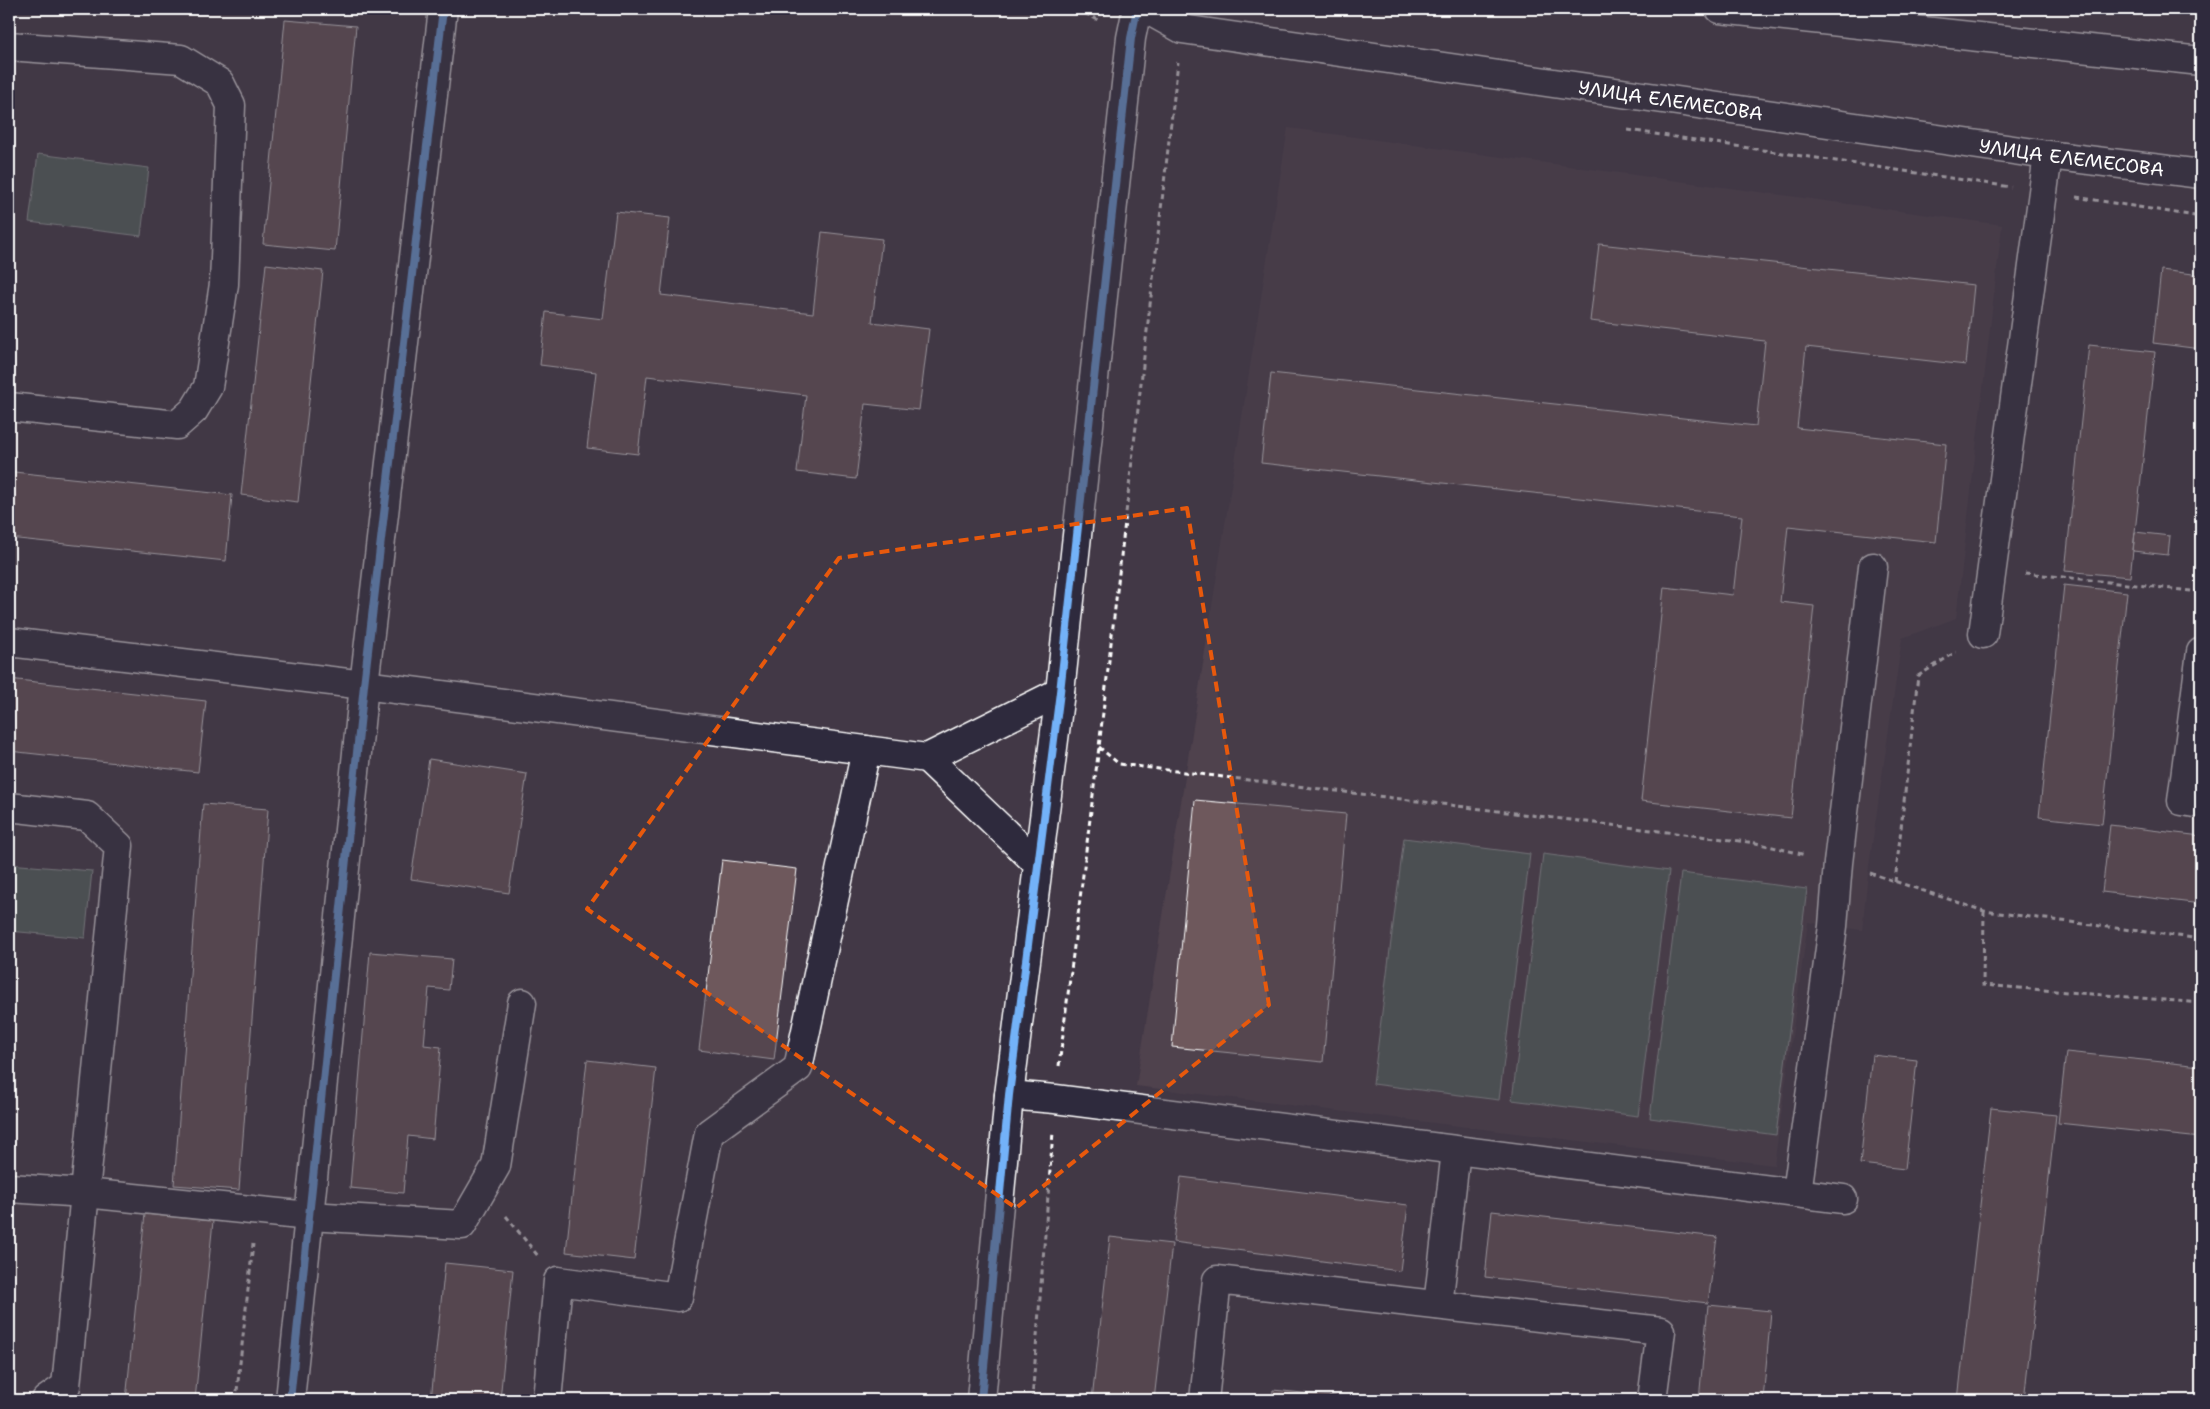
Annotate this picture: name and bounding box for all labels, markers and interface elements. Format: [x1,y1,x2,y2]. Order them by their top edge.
street label: УЛИЦА ЕЛЕМЕСОВА [1577,75,1765,126]
street label: УЛИЦА ЕЛЕМЕСОВА [1977,133,2166,182]

